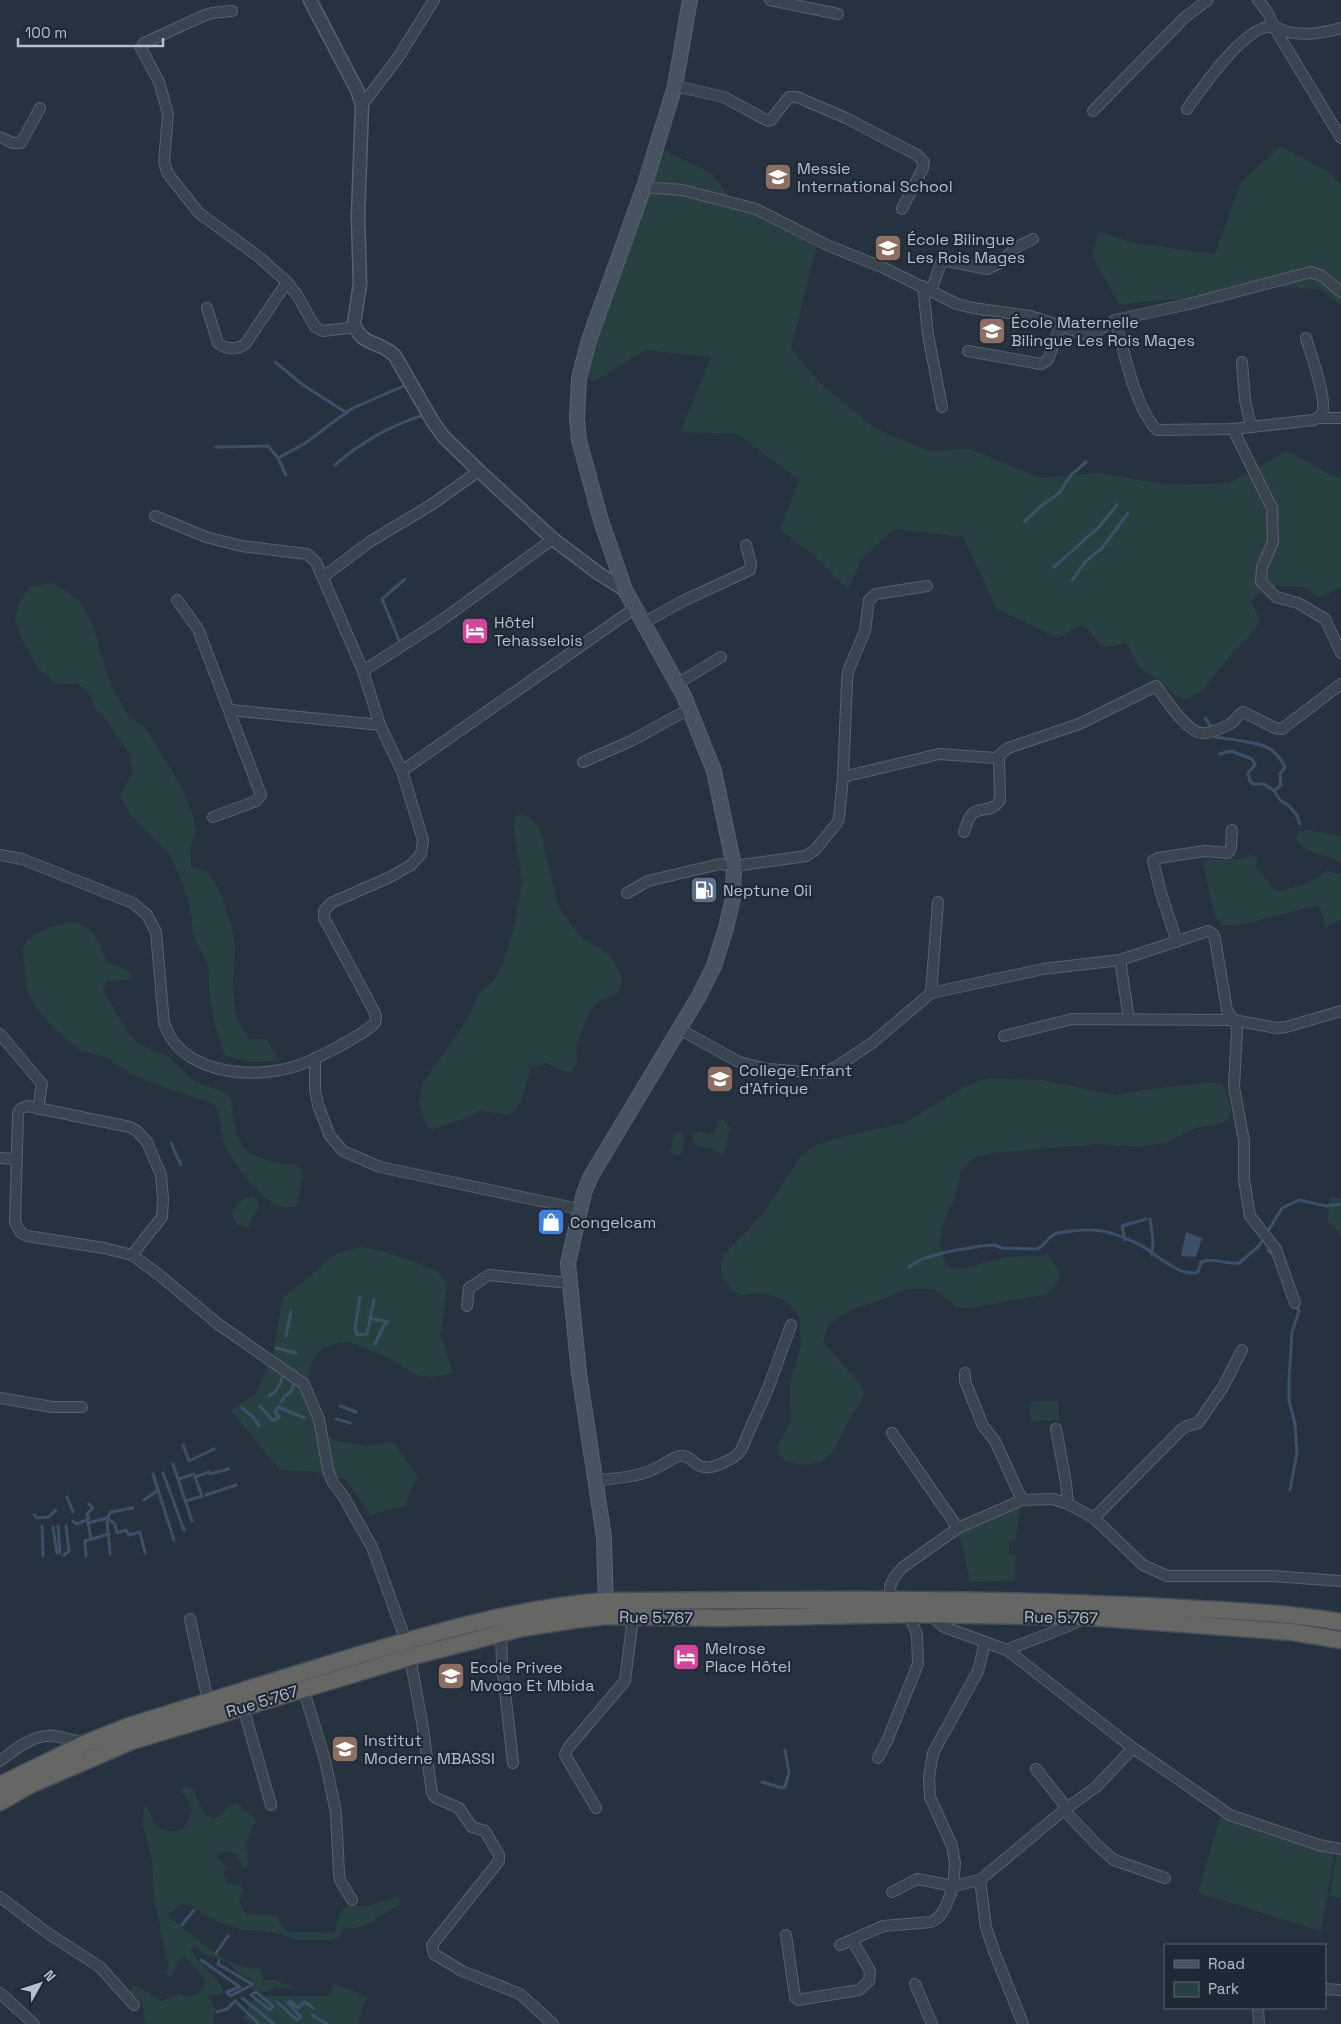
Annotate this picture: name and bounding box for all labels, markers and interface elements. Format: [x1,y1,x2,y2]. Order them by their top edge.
scale bar [18,15,162,47]
text: 100 m [25,23,67,42]
place label: Messie International School [797,158,953,197]
school or university icon: Messie International School [763,162,793,192]
place label: École Bilingue Les Rois Mages [907,229,1025,268]
school or university icon: École Bilingue Les Rois Mages [873,233,903,263]
place label: École Maternelle Bilingue Les Rois Mages [1011,312,1195,351]
school or university icon: École Maternelle Bilingue Les Rois Mages [977,316,1007,346]
place label: Hôtel Tehasselois [494,612,583,651]
hotel icon: Hôtel Tehasselois [460,616,490,646]
fuel station icon: Neptune Oil [689,875,719,905]
place label: Neptune Oil [723,880,812,901]
place label: College Enfant d'Afrique [739,1060,852,1099]
school or university icon: College Enfant d'Afrique [705,1064,735,1094]
shop icon: Congelcam [536,1207,566,1237]
place label: Congelcam [570,1212,656,1233]
street label: Rue 5.767 [619,1606,693,1629]
street label: Rue 5.767 [1024,1606,1098,1629]
place label: Melrose Place Hôtel [705,1638,791,1677]
hotel icon: Melrose Place Hôtel [671,1642,701,1672]
place label: Ecole Privee Mvogo Et Mbida [470,1657,594,1696]
school or university icon: Ecole Privee Mvogo Et Mbida [436,1661,466,1691]
street label: Rue 5.767 [224,1681,301,1722]
place label: Institut Moderne MBASSI [364,1730,495,1769]
school or university icon: Institut Moderne MBASSI [330,1734,360,1764]
legend [1164,1944,1326,2009]
text: Road [1208,1954,1245,1973]
north arrow [15,1959,65,2009]
text: N [40,1966,60,1985]
text: Park [1208,1979,1239,1998]

